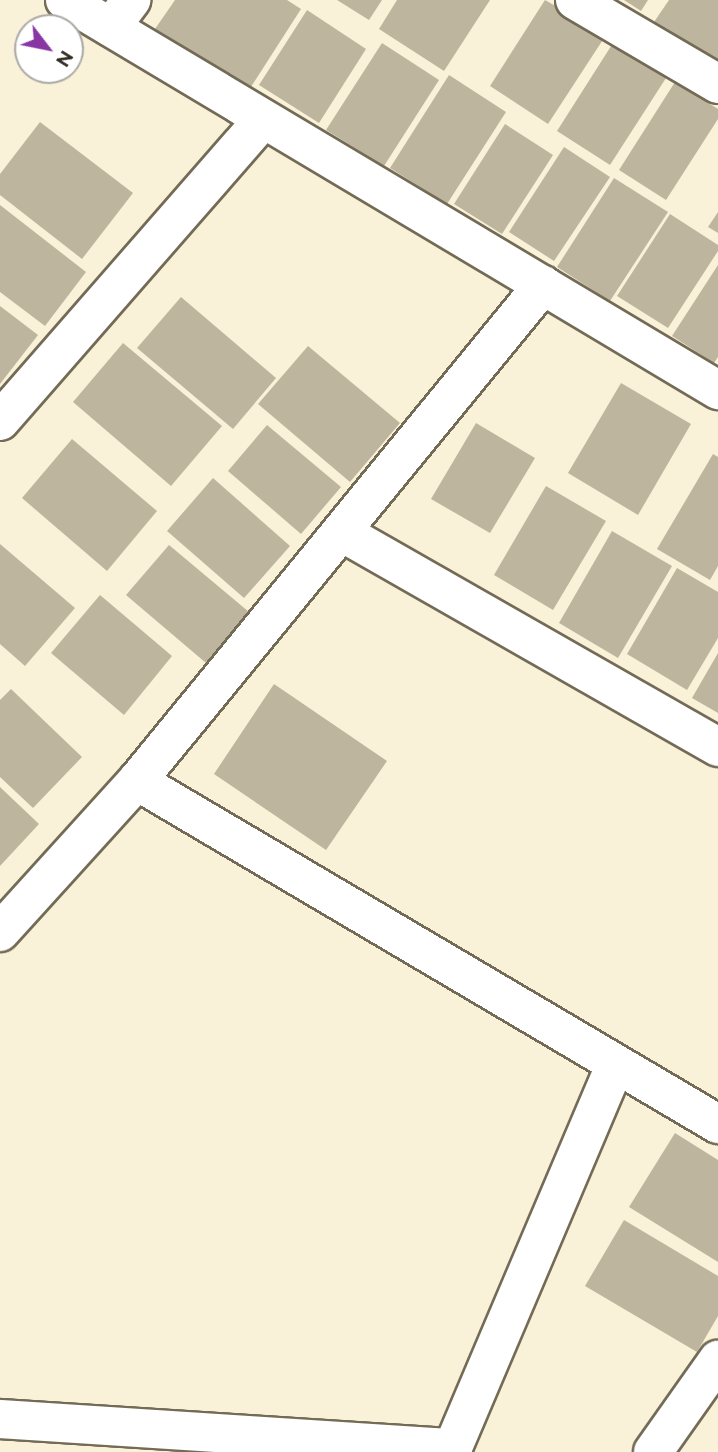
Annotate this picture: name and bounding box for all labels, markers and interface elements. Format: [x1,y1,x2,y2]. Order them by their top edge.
north arrow [14,14,84,84]
text: N [52,47,78,71]

